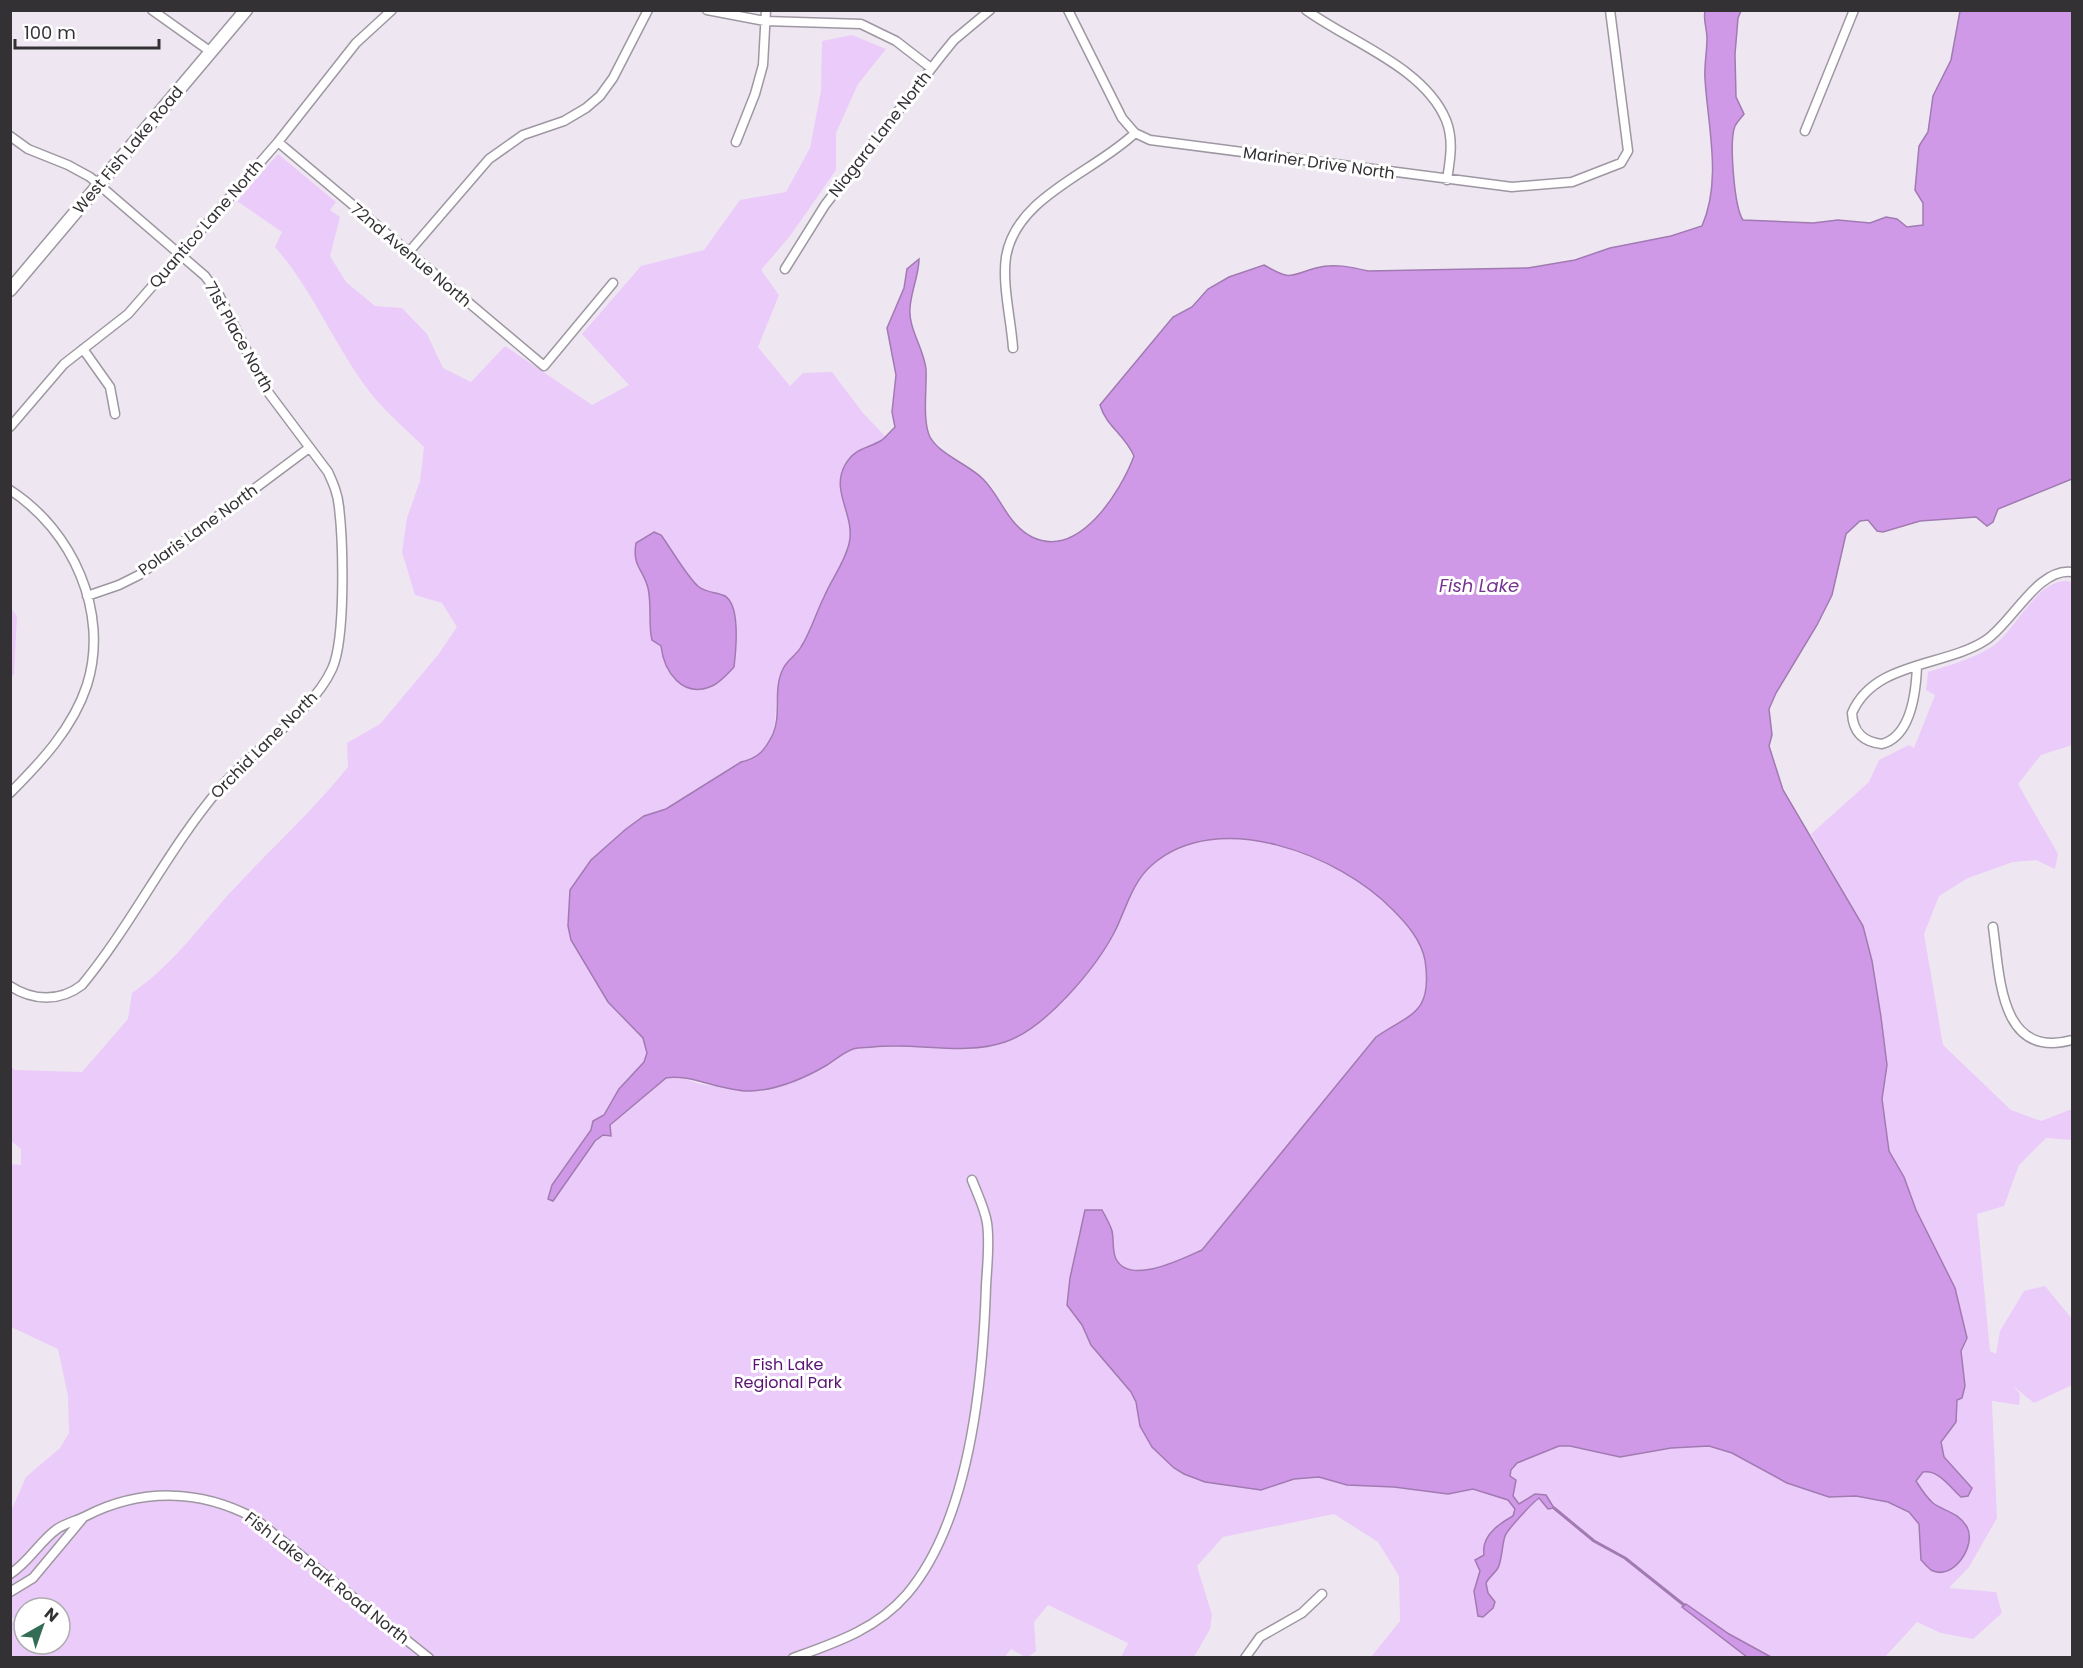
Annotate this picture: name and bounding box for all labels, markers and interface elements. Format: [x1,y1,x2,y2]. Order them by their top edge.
scale bar [15,12,159,50]
text: 100 m [24,20,76,45]
street label: Niagara Lane North [823,66,937,202]
street label: West Fish Lake Road [68,81,188,219]
street label: Mariner Drive North [1242,141,1396,185]
street label: Quantico Lane North [144,155,268,293]
street label: 72nd Avenue North [346,198,476,312]
street label: 71st Place North [199,277,279,397]
street label: Polaris Lane North [134,479,262,581]
water label: Fish Lake [1439,573,1519,598]
street label: Orchid Lane North [205,686,323,804]
park label: Fish Lake Regional Park [734,1353,843,1394]
street label: Fish Lake Park Road North [240,1506,414,1650]
north arrow [12,1596,72,1656]
text: N [39,1602,63,1628]

